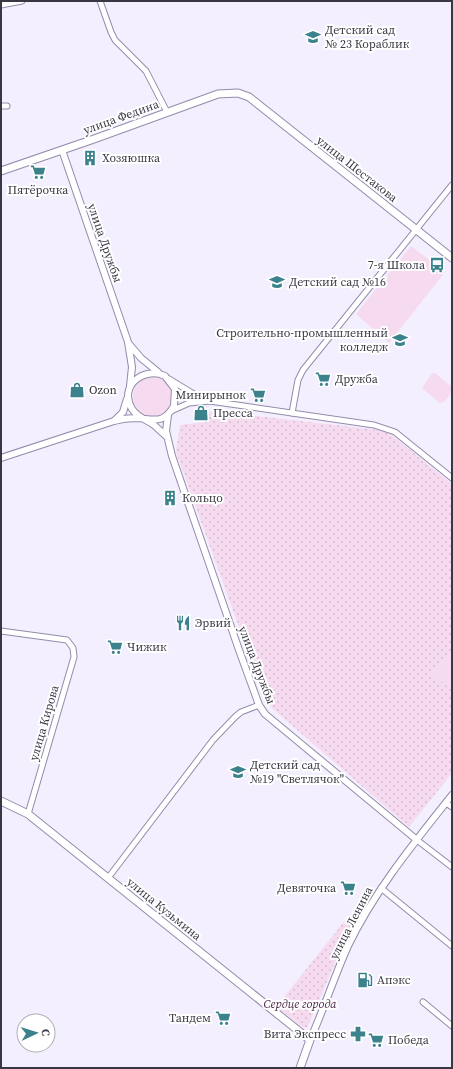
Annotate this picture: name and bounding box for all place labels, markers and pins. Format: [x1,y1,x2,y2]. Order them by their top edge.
place label: Детский сад № 23 Кораблик [325,22,410,52]
school or university icon: Детский сад № 23 Кораблик [304,28,322,46]
building icon: Хозяюшка [81,149,99,167]
place label: Хозяюшка [102,150,161,166]
supermarket icon: Пятёрочка [29,163,47,181]
place label: Пятёрочка [8,182,69,198]
bus stop icon: 7-я Школа [428,256,446,274]
place label: 7-я Школа [368,257,426,273]
school or university icon: Детский сад №16 [268,273,286,291]
place label: Детский сад №16 [289,274,386,290]
place label: Строительно-промышленный колледж [216,325,388,355]
school or university icon: Строительно-промышленный колледж [391,331,409,349]
supermarket icon: Дружба [314,370,332,388]
place label: Дружба [335,371,379,387]
shop icon: Ozon [68,381,86,399]
place label: Ozon [89,382,117,398]
supermarket icon: Минирынок [249,386,267,404]
place label: Минирынок [176,387,246,403]
shop icon: Пресса [192,404,210,422]
place label: Пресса [213,405,254,421]
building icon: Кольцо [161,489,179,507]
place label: Кольцо [182,490,223,506]
restaurant icon: Эрвий [174,614,192,632]
place label: Эрвий [195,615,231,631]
supermarket icon: Чижик [106,638,124,656]
place label: Чижик [127,639,167,655]
place label: Детский сад №19 "Светлячок" [250,757,344,787]
school or university icon: Детский сад №19 "Светлячок" [229,763,247,781]
supermarket icon: Девяточка [339,879,357,897]
place label: Девяточка [277,880,337,896]
fuel station icon: Апэкс [356,971,374,989]
place label: Апэкс [377,972,411,988]
supermarket icon: Тандем [214,1009,232,1027]
place label: Тандем [169,1010,211,1026]
pharmacy icon: Вита Экспресс [349,1025,367,1043]
place label: Вита Экспресс [264,1026,346,1042]
supermarket icon: Победа [367,1031,385,1049]
place label: Победа [388,1032,430,1048]

